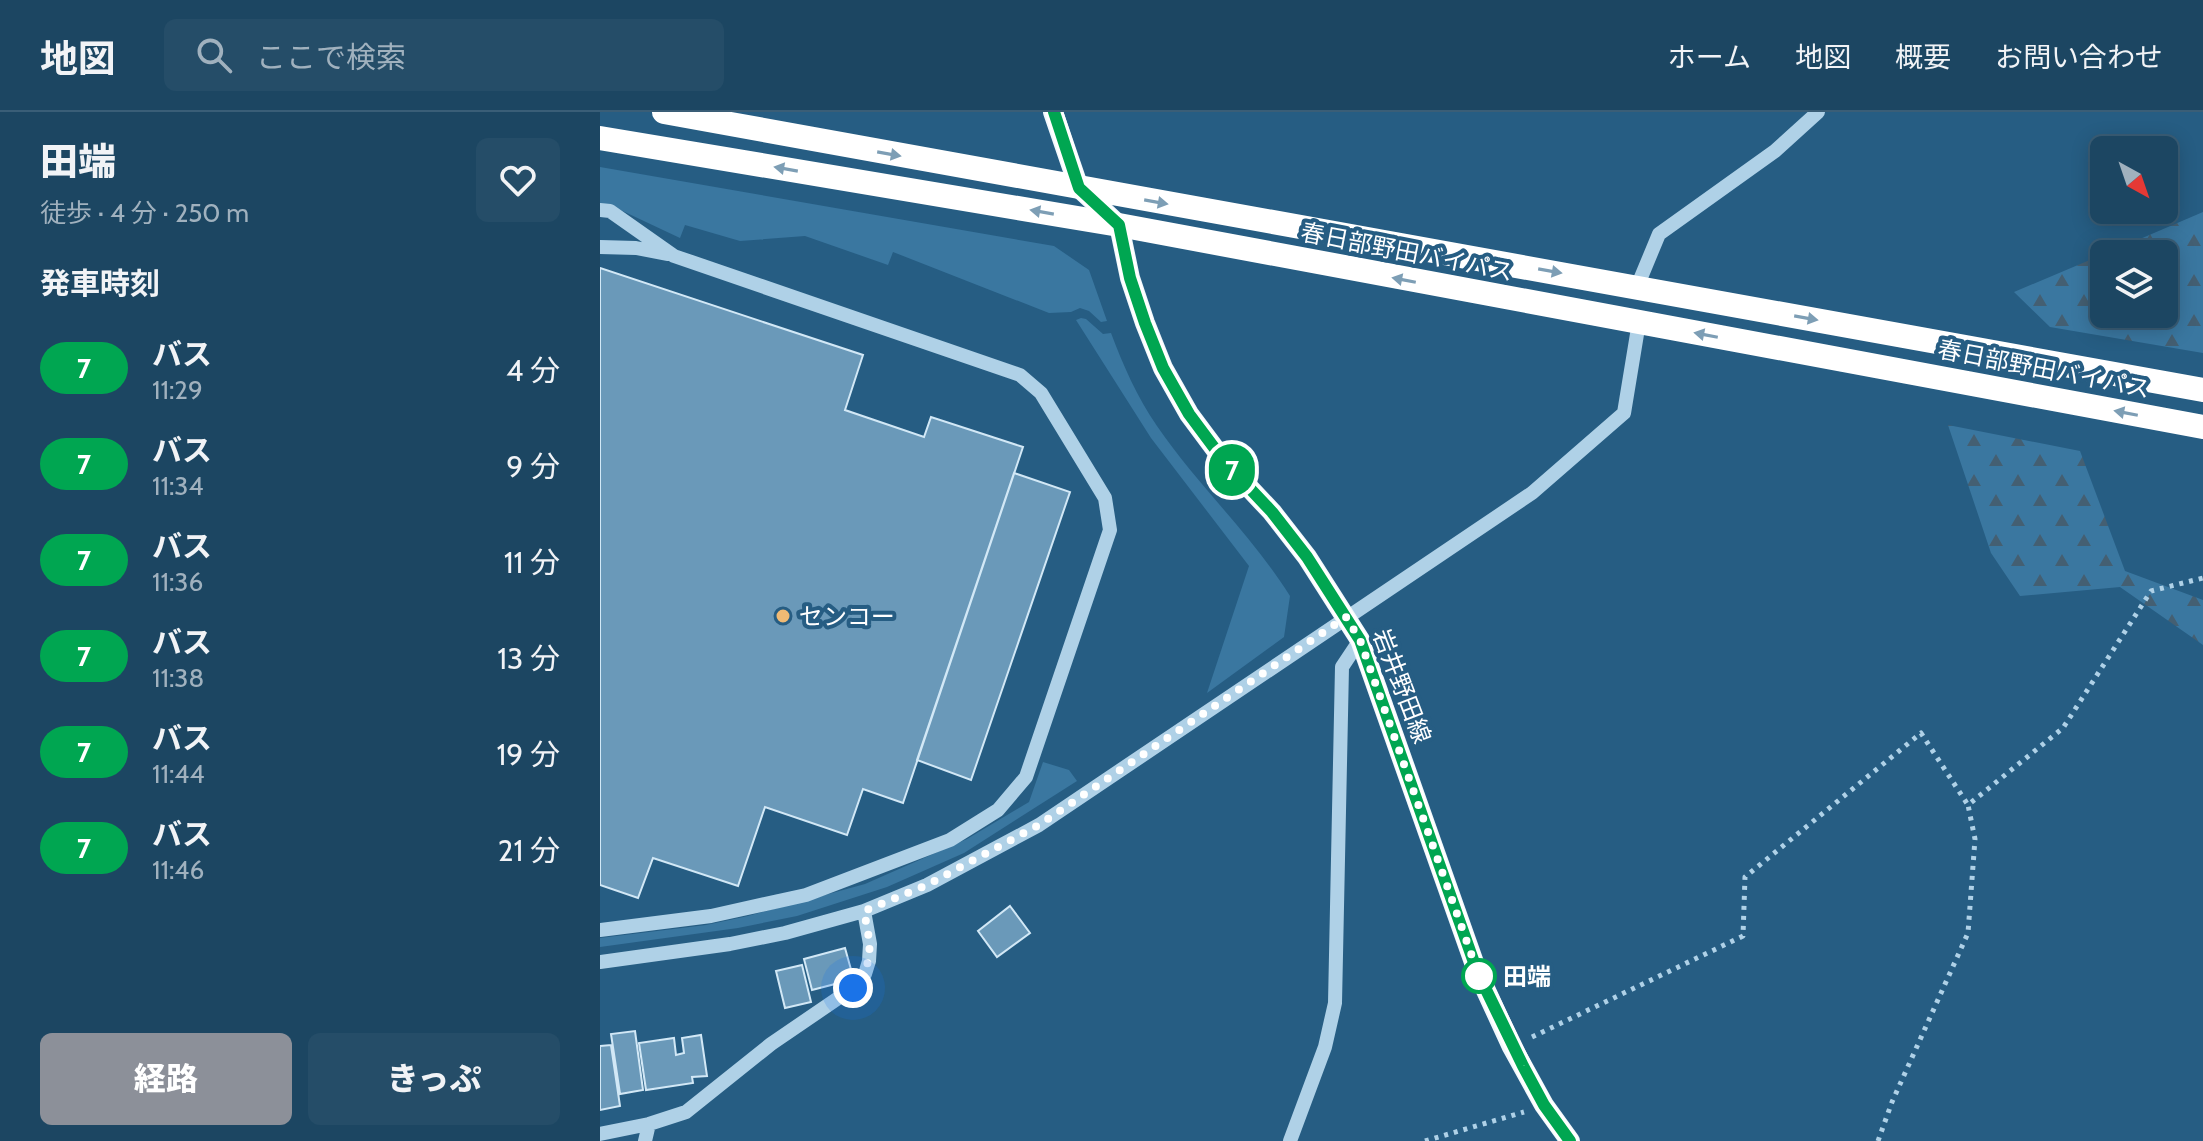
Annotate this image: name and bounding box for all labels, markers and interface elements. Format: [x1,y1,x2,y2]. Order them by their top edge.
search box [164,19,724,91]
icon: search [192,33,236,77]
text: 地図 [40,35,116,82]
text: ここで検索 [256,39,406,76]
text: ホーム [1668,40,1751,74]
text: 地図 [1795,40,1851,74]
text: 概要 [1895,40,1951,74]
text: お問い合わせ [1995,40,2163,74]
north arrow [2090,136,2178,224]
map controls [2090,136,2178,328]
text: 田端 [40,138,116,185]
button: heart [476,138,560,222]
one-way arrow [877,148,902,160]
one-way arrow [773,162,798,175]
one-way arrow [1144,196,1169,208]
text: 徒歩 · 4 分 · 250 m [40,197,249,229]
one-way arrow [1029,206,1054,218]
street label: 春日部野田バイパス [1298,217,1516,287]
button: layers [2090,240,2178,328]
text: 発車時刻 [40,265,160,302]
one-way arrow [1537,266,1562,278]
one-way arrow [1391,273,1416,285]
one-way arrow [1793,312,1818,324]
one-way arrow [1693,328,1718,340]
street label: 春日部野田バイパス [1935,334,2153,404]
text: バス [152,336,212,373]
text: 7 [77,351,91,385]
text: 4 分 [506,352,560,389]
text: 11:29 [152,374,203,406]
one-way arrow [2114,406,2139,419]
text: バス [152,432,212,469]
line badge: 7 [1206,444,1258,496]
text: 7 [77,447,91,481]
text: 9 分 [506,448,560,485]
text: 7 [1225,453,1239,487]
text: 11:34 [152,470,203,502]
text: バス [152,528,212,565]
text: 7 [77,543,91,577]
text: 11 分 [504,544,560,581]
text: 11:36 [152,566,203,598]
place label: センコー [799,602,895,631]
marker: センコー [774,607,792,625]
text: バス [152,624,212,661]
street label: 岩井野田線 [1367,625,1437,747]
text: 7 [77,639,91,673]
text: 13 分 [497,640,560,677]
text: 11:38 [152,662,204,694]
text: バス [152,720,212,757]
text: 7 [77,735,91,769]
text: 19 分 [496,736,560,773]
text: 11:44 [152,758,204,790]
text: バス [152,816,212,853]
text: 7 [77,831,91,865]
text: 21 分 [498,832,560,869]
text: 11:46 [152,854,204,886]
marker: 田端 [1462,959,1496,993]
place label: 田端 [1503,962,1551,991]
your location [833,968,873,1008]
button: 経路 [40,1033,292,1125]
button: きっぷ [308,1033,560,1125]

